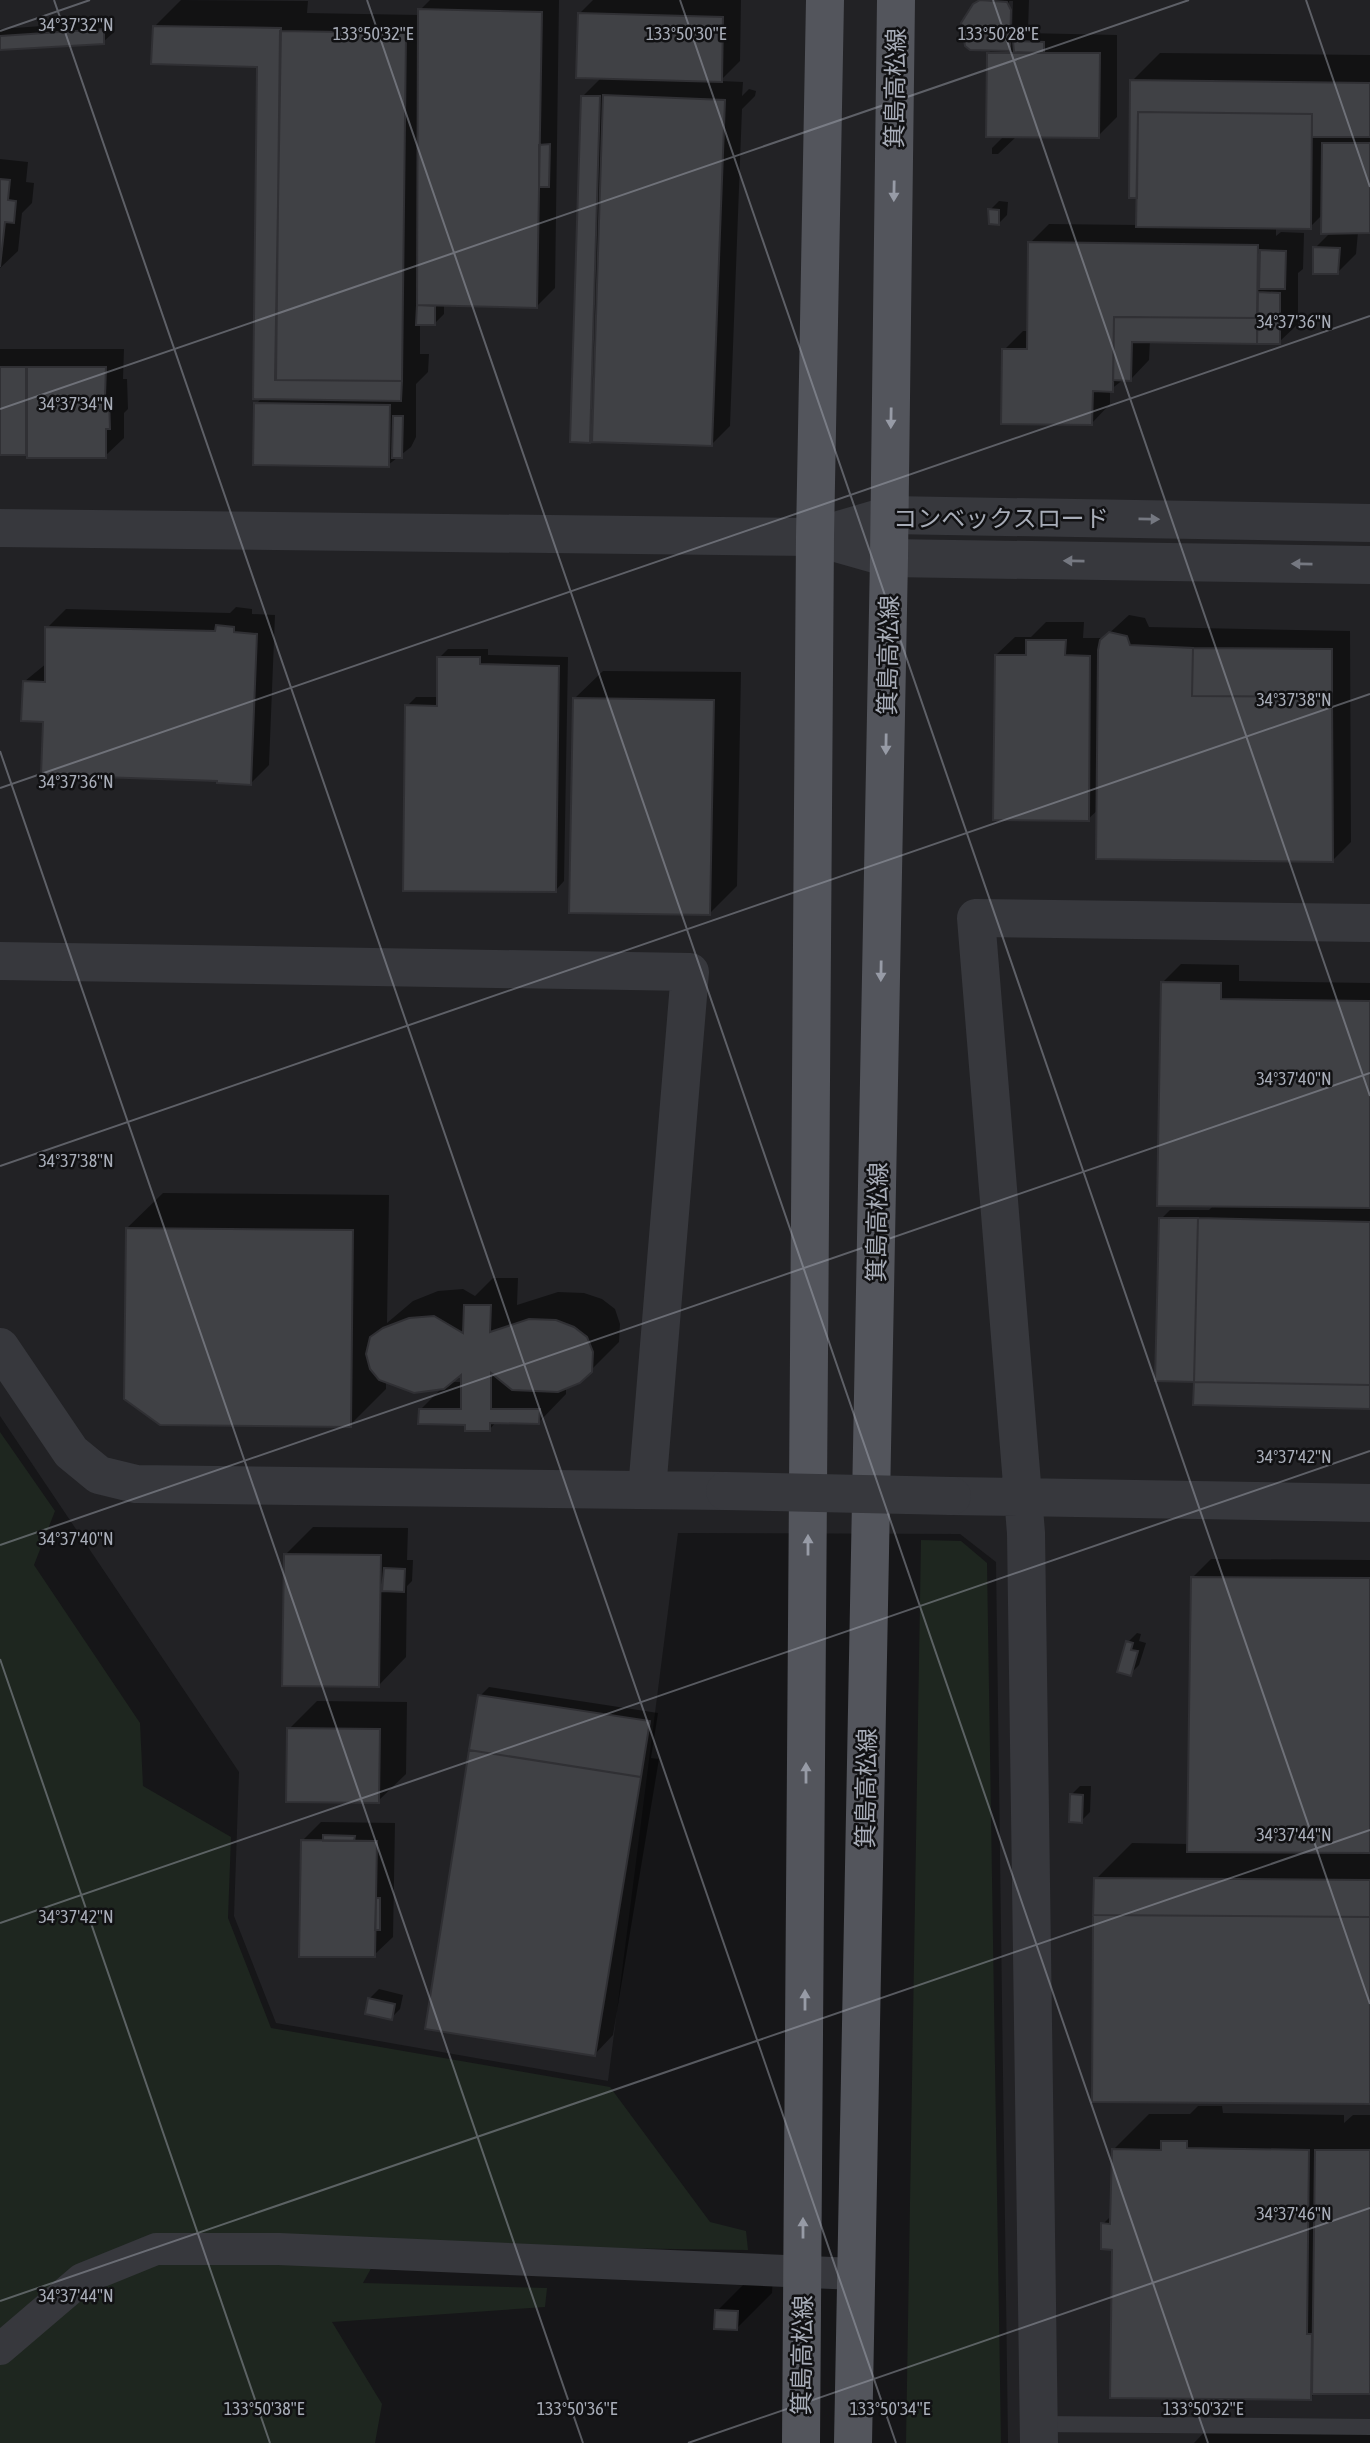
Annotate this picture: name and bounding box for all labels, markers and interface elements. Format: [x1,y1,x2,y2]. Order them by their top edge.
text: 34°37'32"N [38,14,114,35]
text: 133°50'32"E [333,23,414,44]
text: 133°50'30"E [646,23,727,44]
text: 133°50'28"E [958,23,1039,44]
street label: 箕島高松線 [880,28,910,148]
one-way arrow [888,180,900,202]
text: 34°37'36"N [1256,311,1332,332]
text: 34°37'34"N [38,393,114,414]
one-way arrow [885,407,897,429]
street label: コンベックスロード [893,505,1109,532]
one-way arrow [1138,513,1160,525]
one-way arrow [1063,555,1085,567]
one-way arrow [1291,558,1313,570]
street label: 箕島高松線 [873,595,903,715]
text: 34°37'38"N [1256,689,1332,710]
one-way arrow [880,733,892,755]
text: 34°37'36"N [38,771,114,792]
one-way arrow [876,960,887,982]
text: 34°37'40"N [1256,1068,1332,1089]
text: 34°37'38"N [38,1150,114,1171]
street label: 箕島高松線 [862,1162,892,1282]
text: 34°37'42"N [1256,1446,1332,1467]
text: 34°37'40"N [38,1528,114,1549]
one-way arrow [802,1534,814,1556]
street label: 箕島高松線 [851,1728,881,1848]
one-way arrow [801,1762,812,1784]
text: 34°37'44"N [1256,1824,1332,1845]
text: 34°37'42"N [38,1906,114,1927]
one-way arrow [799,1989,811,2011]
text: 34°37'46"N [1256,2203,1332,2224]
one-way arrow [797,2217,809,2239]
text: 34°37'44"N [38,2285,114,2306]
street label: 箕島高松線 [787,2295,817,2415]
text: 133°50'38"E [224,2398,305,2419]
text: 133°50'36"E [537,2398,618,2419]
text: 133°50'34"E [850,2398,931,2419]
text: 133°50'32"E [1163,2398,1244,2419]

